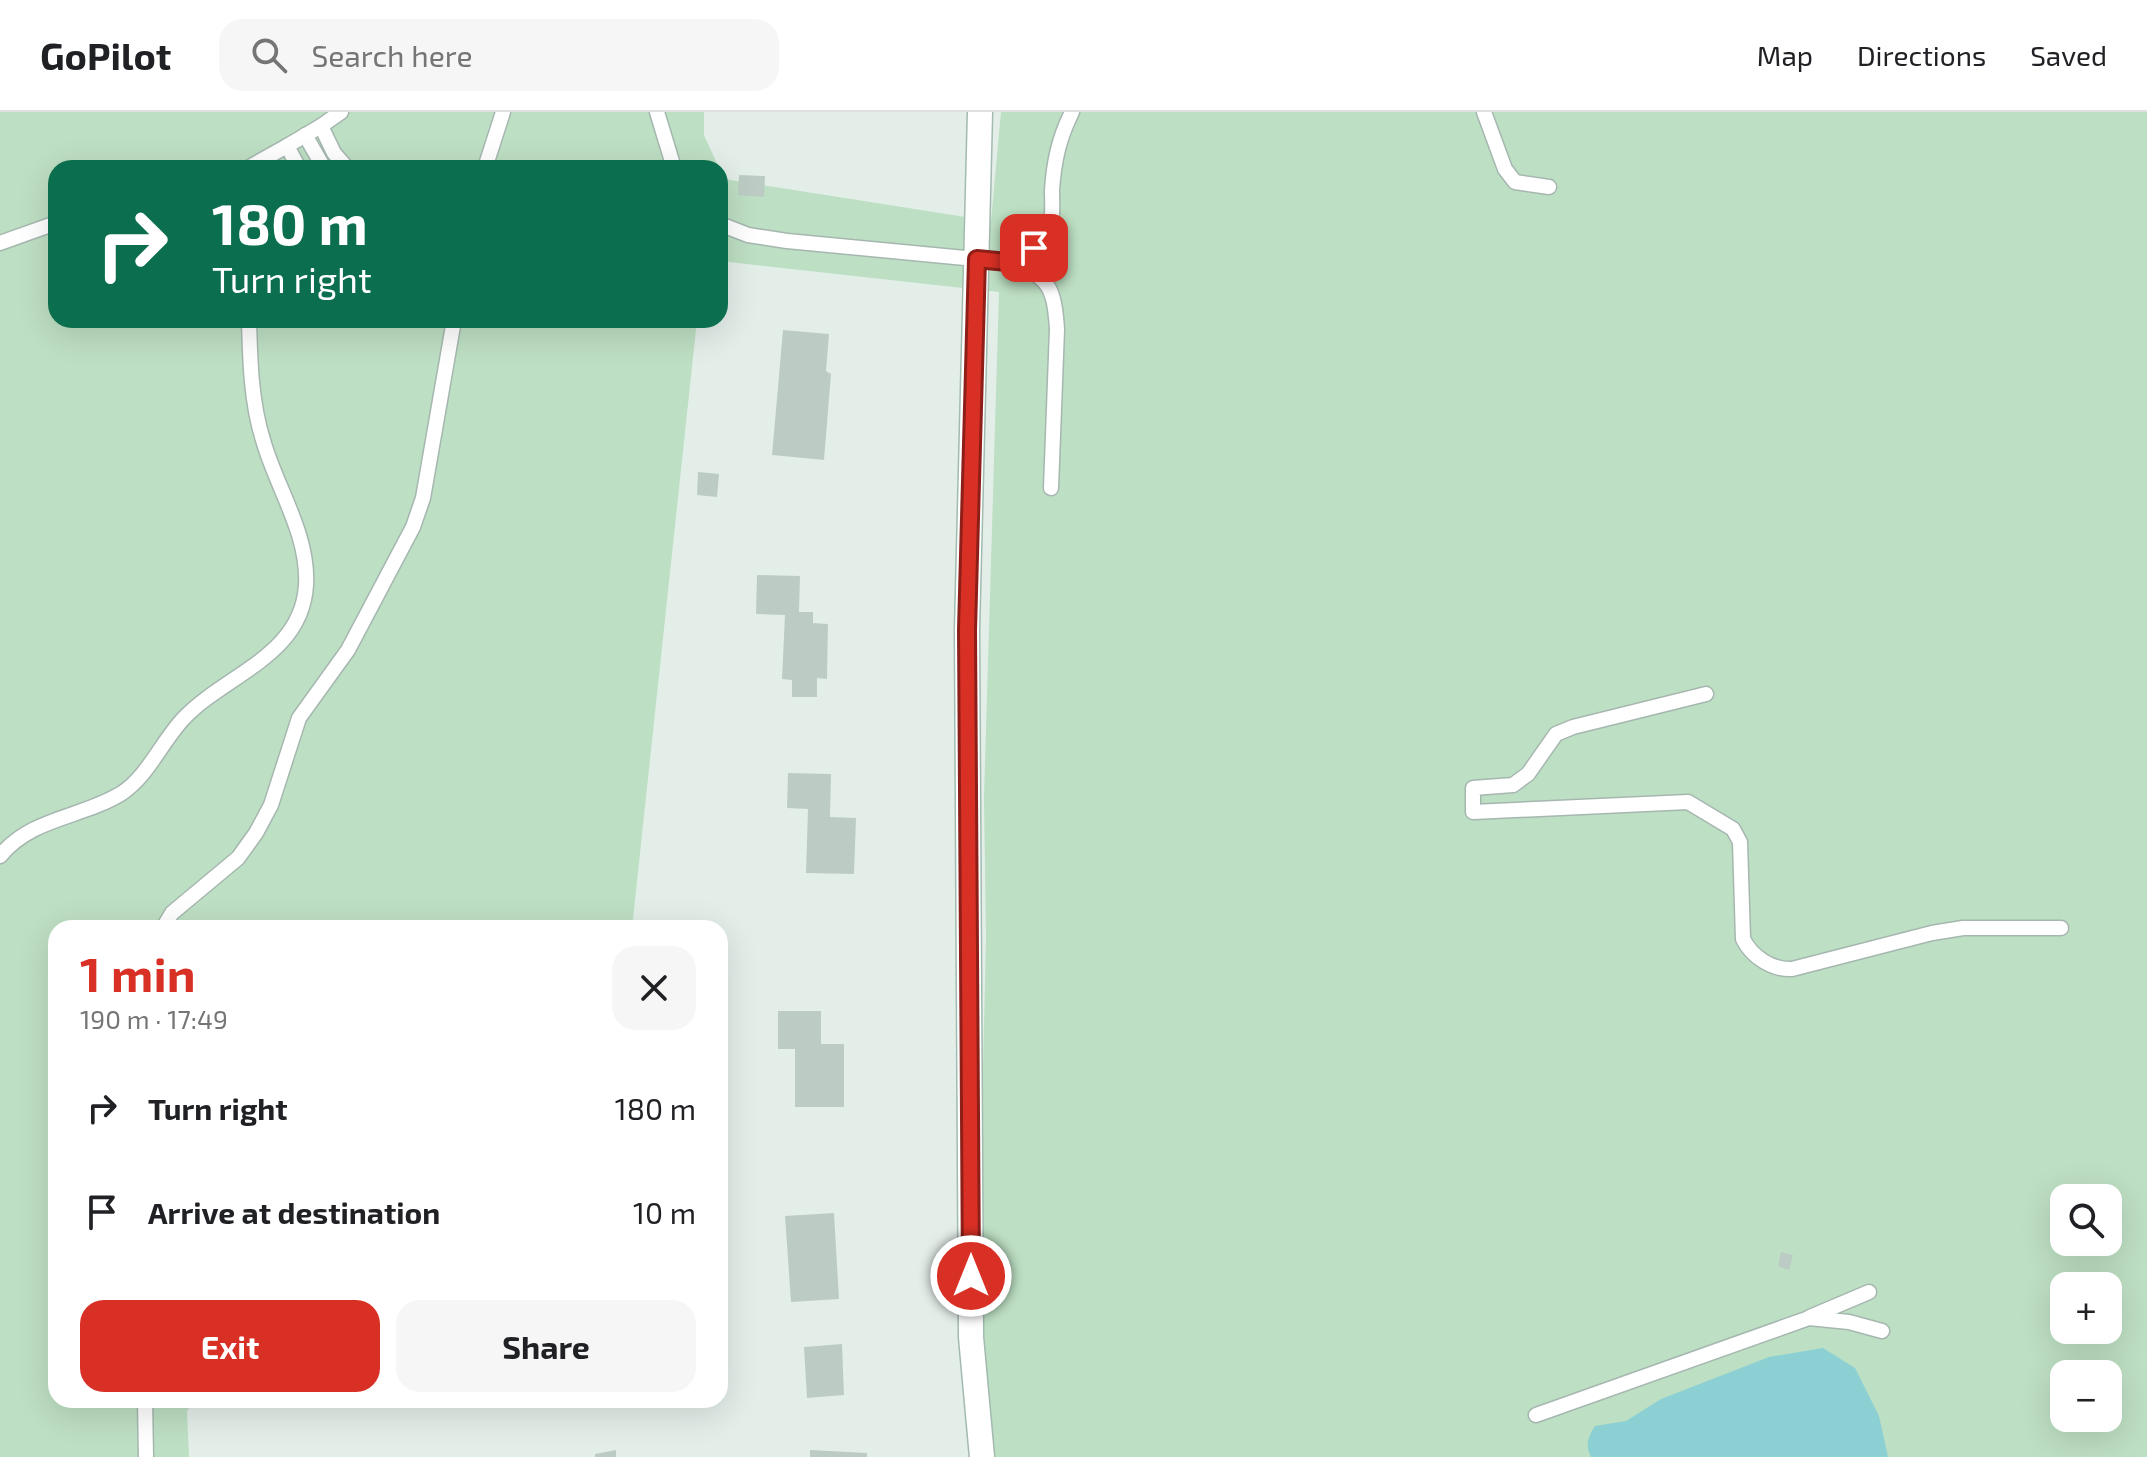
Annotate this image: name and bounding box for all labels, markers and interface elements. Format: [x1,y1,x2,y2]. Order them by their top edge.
search box [219,19,779,91]
text: GoPilot [40,32,171,78]
icon: search [247,33,291,77]
text: Search here [311,37,473,73]
text: Map [1757,38,1813,72]
text: Directions [1857,38,1986,72]
text: Saved [2030,38,2107,72]
text: 180 m [212,189,368,256]
icon: right [80,192,184,296]
pin [1000,214,1068,282]
icon: arrive [1012,226,1056,270]
text: Turn right [212,257,372,300]
text: 1 min [80,944,196,1002]
button: close [612,946,696,1030]
text: 190 m · 17:49 [80,1003,228,1034]
icon: right [80,1086,124,1130]
text: Turn right [148,1090,288,1126]
text: 180 m [615,1090,696,1126]
map controls [2050,1184,2122,1432]
button: search [2050,1184,2122,1256]
icon: arrive [80,1190,124,1234]
text: Arrive at destination [148,1194,440,1230]
text: 10 m [633,1194,696,1230]
position arrow [929,1234,1013,1318]
button: + [2050,1272,2122,1344]
button: Exit [80,1300,380,1392]
button: Share [396,1300,696,1392]
button: − [2050,1360,2122,1432]

